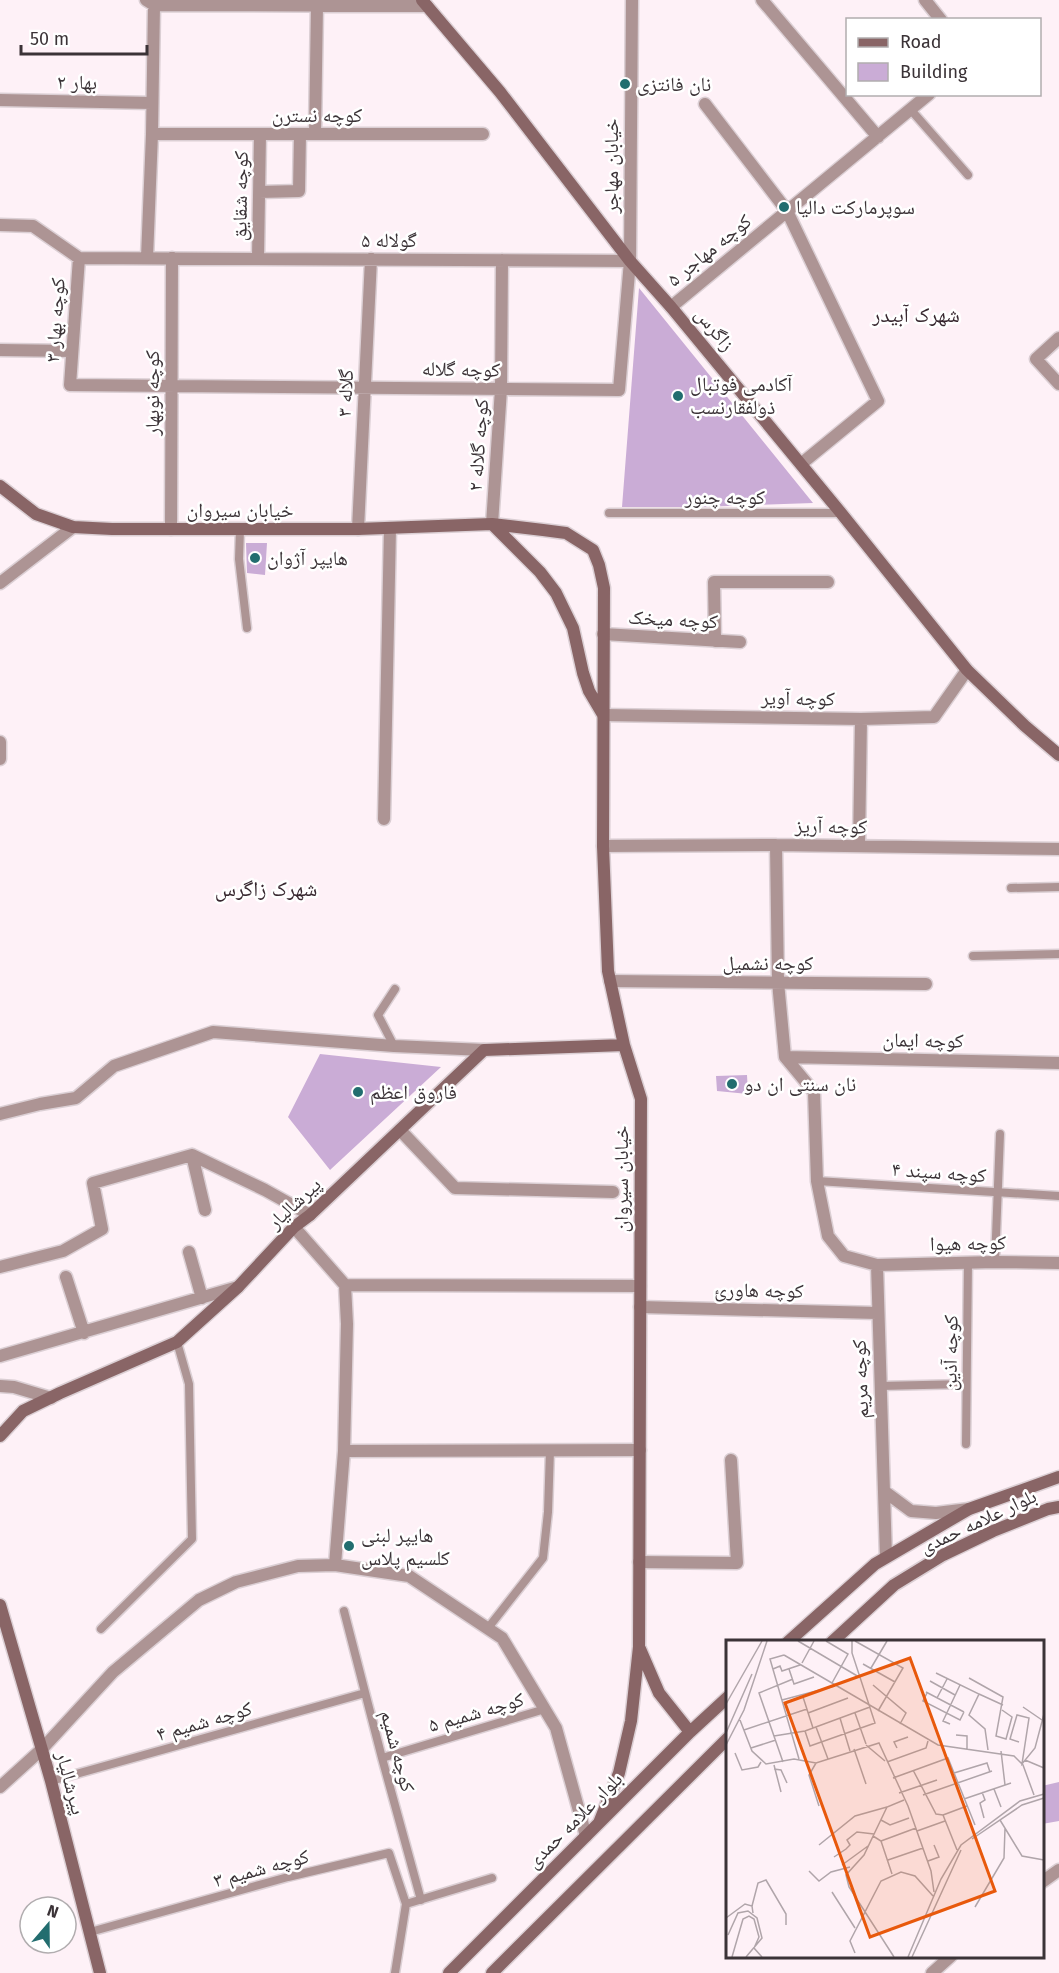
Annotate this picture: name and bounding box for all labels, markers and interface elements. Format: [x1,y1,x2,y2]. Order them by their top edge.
scale bar [21,18,147,56]
legend [846,18,1041,96]
text: 50 m [30,28,69,50]
text: Road [900,31,942,53]
text: Building [900,61,968,83]
street label: بهار ۲ [57,70,97,94]
place label: نان فانتزی [637,72,711,96]
marker: نان فانتزی [618,77,632,91]
street label: کوچه نسترن [272,103,362,127]
street label: خیابان مهاجر [599,118,623,215]
street label: کوچه شقایق [227,151,253,241]
place label: سوپرمارکت دالیا [796,195,915,219]
marker: سوپرمارکت دالیا [777,200,791,214]
street label: کوچه مهاجر ۵ [662,209,756,291]
street label: گولاله ۵ [361,228,417,252]
street label: کوچه بهار ۳ [40,277,70,363]
street label: زاگرس [690,302,740,356]
district label: شهرک آبیدر [871,302,960,328]
street label: کوچه نوبهار [140,350,164,437]
street label: کوچه گلاله [422,356,500,382]
street label: گلاله ۳ [332,368,358,418]
place label: آکادمی فوتبال ذولفقارنسب [690,372,793,419]
marker: آکادمی فوتبال ذولفقارنسب [671,389,685,403]
street label: کوچه گلاله ۲ [463,398,493,492]
street label: کوچه چنور [684,485,765,509]
street label: خیابان سیروان [187,498,294,522]
place label: هایپر آژوان [267,546,348,570]
marker: هایپر آژوان [248,551,262,565]
street label: کوچه میخک [627,605,719,633]
street label: کوچه آویر [760,685,835,711]
street label: کوچه آریز [794,813,867,839]
district label: شهرک زاگرس [215,876,317,902]
street label: کوچه نشمیل [723,951,813,975]
street label: کوچه ایمان [882,1027,964,1053]
place label: نان سنتی ان دو [744,1072,856,1096]
marker: نان سنتی ان دو [725,1077,739,1091]
place label: فاروق اعظم [370,1080,457,1106]
marker: فاروق اعظم [351,1085,365,1099]
street label: خیابان سیروان [609,1125,633,1232]
street label: کوچه سپند ۴ [891,1157,987,1187]
street label: پیرشالیار [261,1172,326,1235]
street label: کوچه هیوا [930,1230,1006,1256]
street label: کوچه هاورئ [714,1277,804,1303]
street label: کوچه آذین [937,1315,963,1391]
street label: کوچه مریم [847,1339,875,1419]
street label: بلوار علامه حمدی [916,1483,1040,1559]
place label: هایپر لبنی کلسیم پلاس [361,1523,450,1572]
marker: هایپر لبنی کلسیم پلاس [342,1539,356,1553]
inset map [726,1640,1044,1958]
street label: کوچه شمیم ۵ [426,1687,527,1739]
street label: کوچه شمیم ۴ [154,1696,255,1748]
street label: کوچه شمیم [374,1707,420,1795]
street label: پیرشالیار [51,1748,91,1817]
street label: بلوار علامه حمدی [521,1767,627,1873]
street label: کوچه شمیم ۳ [210,1844,312,1894]
north arrow [18,1895,78,1955]
text: N [45,1901,61,1922]

